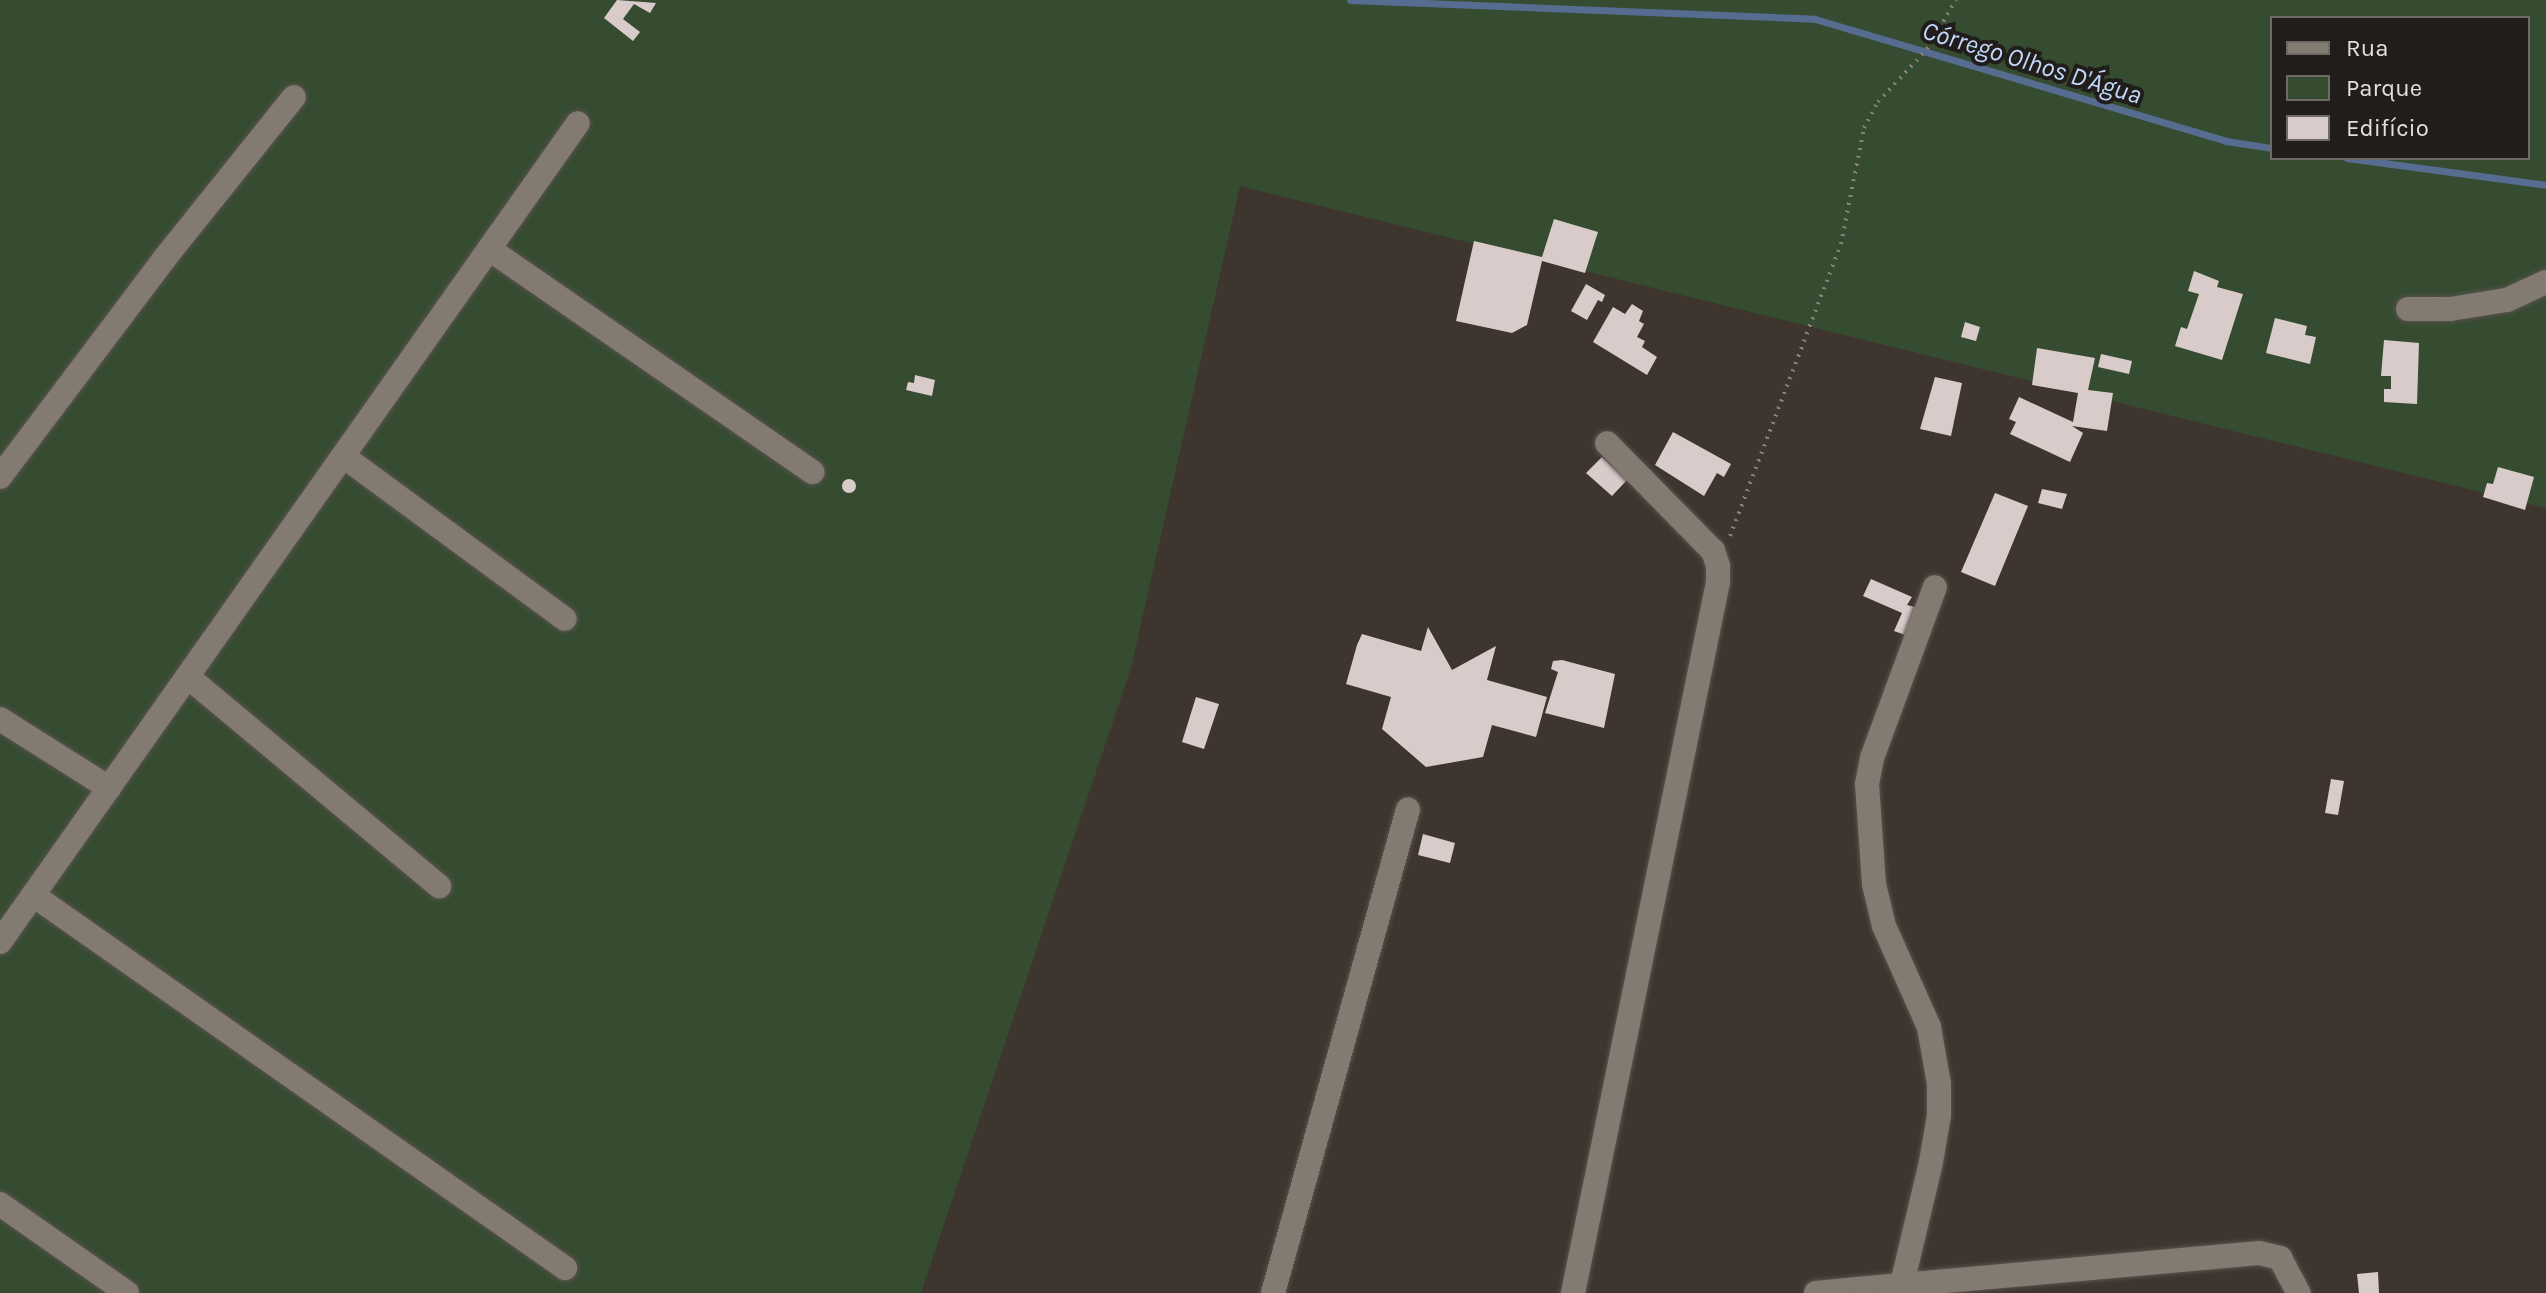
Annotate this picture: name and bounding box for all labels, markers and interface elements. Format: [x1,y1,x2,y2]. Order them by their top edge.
water label: Córrego Olhos D'Água [1919,15,2145,111]
legend [2270,16,2530,160]
text: Rua [2346,34,2388,62]
text: Parque [2346,74,2422,102]
text: Edifício [2346,114,2429,142]

